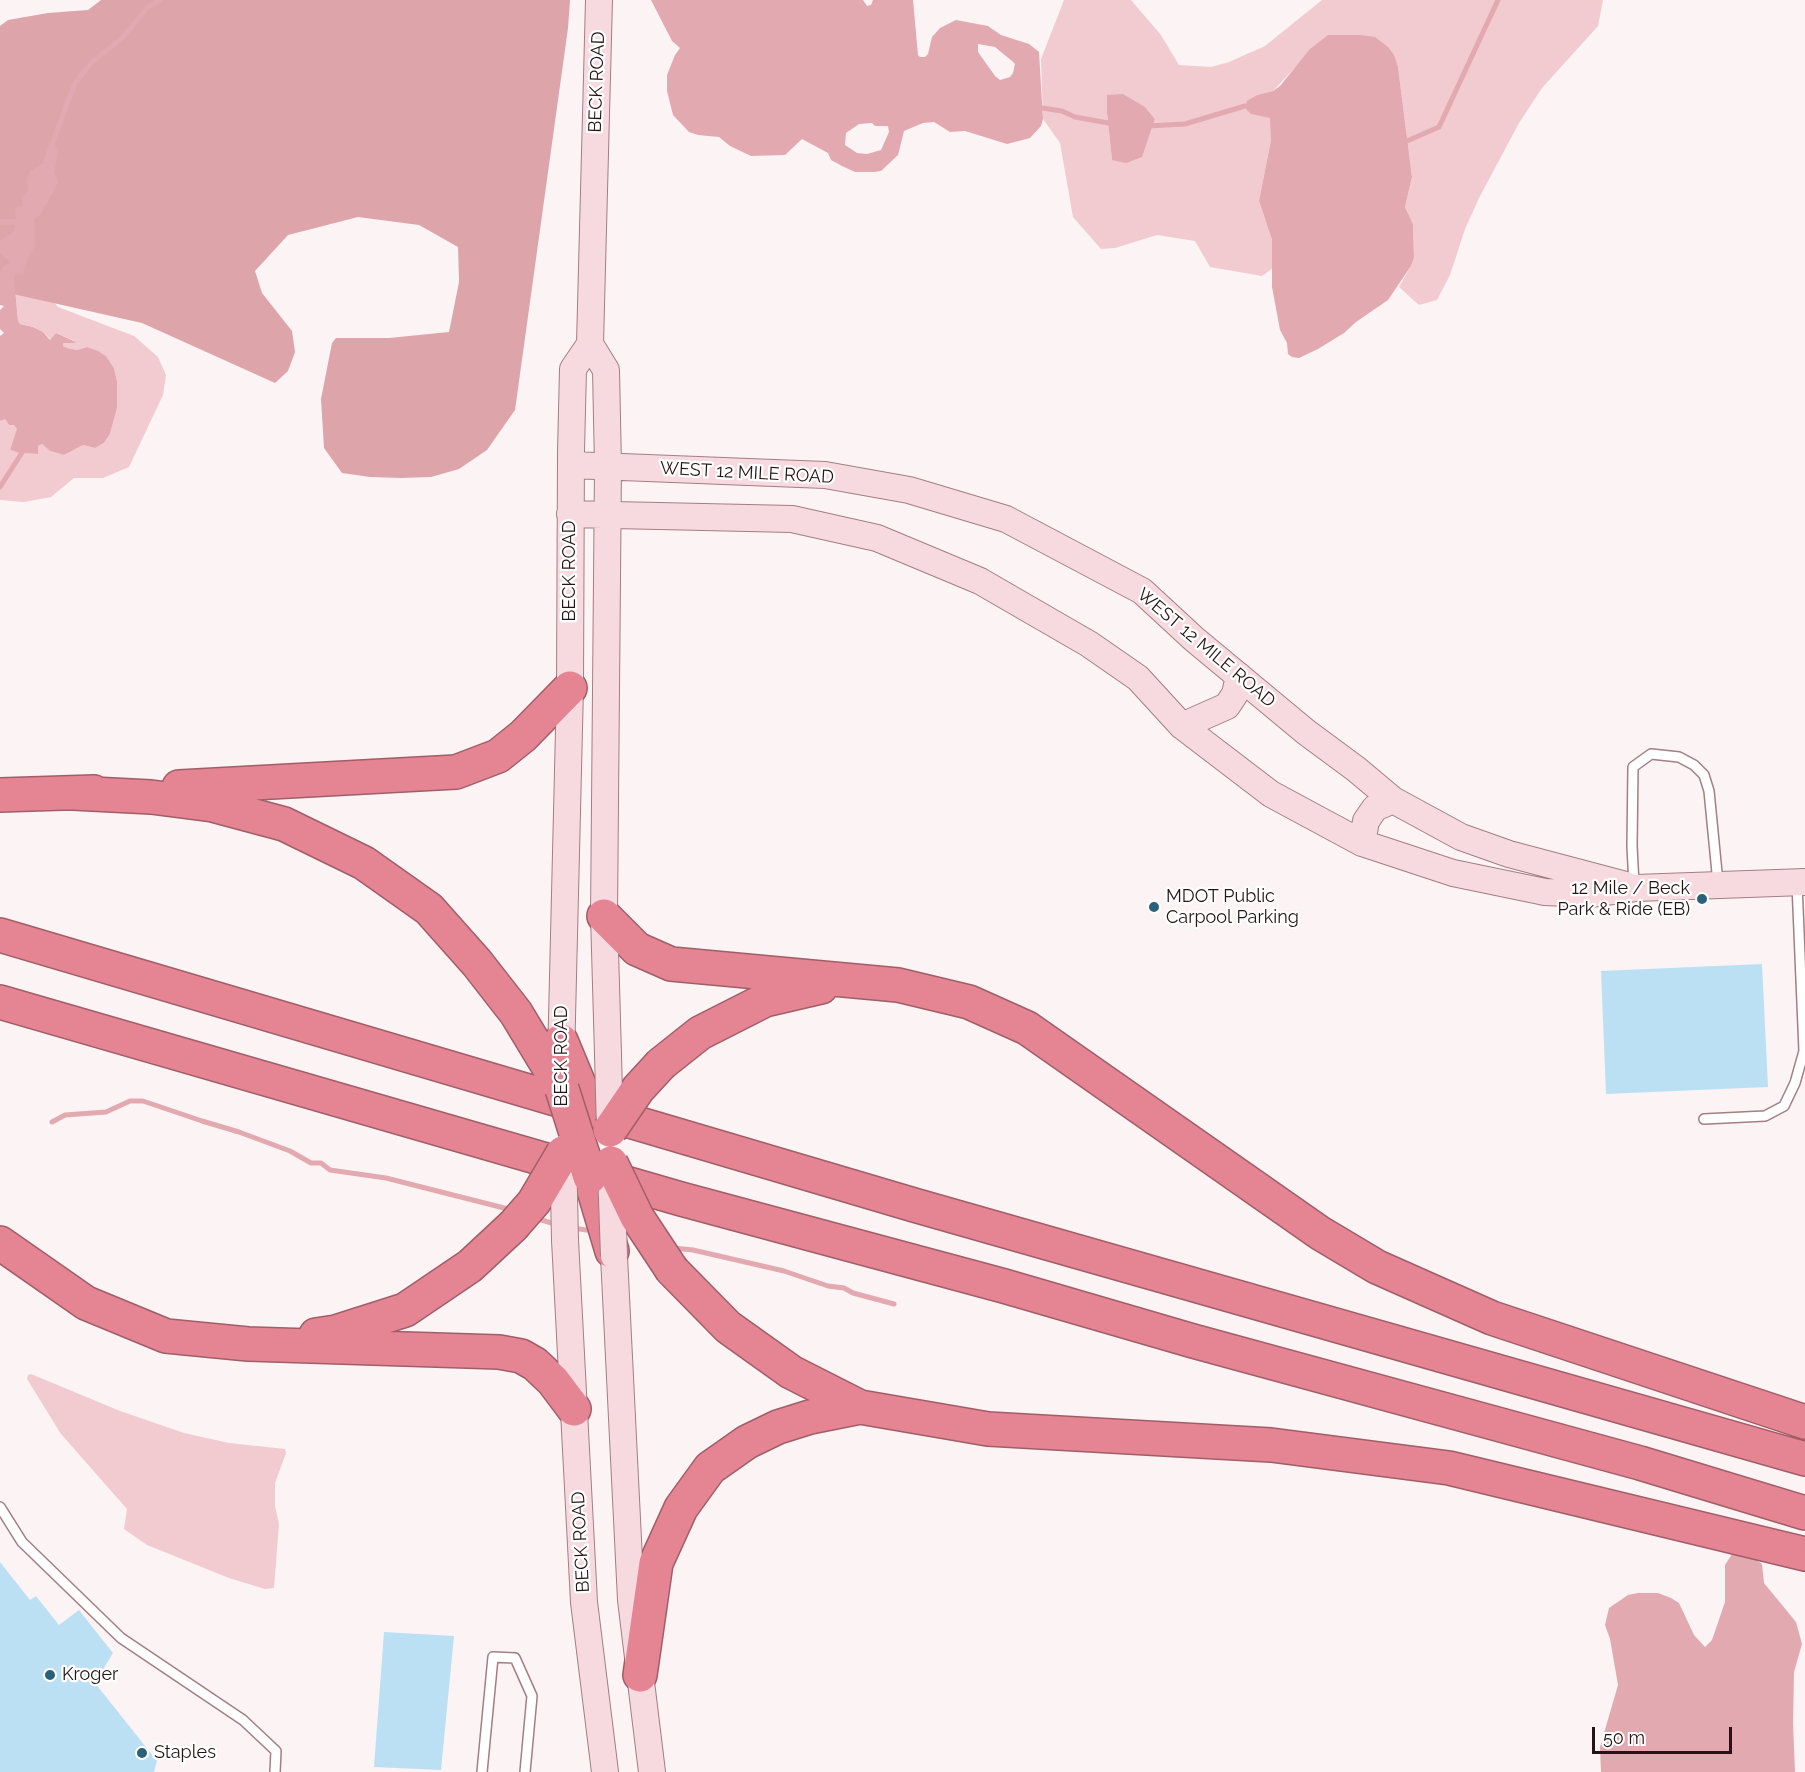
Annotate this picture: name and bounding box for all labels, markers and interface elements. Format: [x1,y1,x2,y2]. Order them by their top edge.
street label: BECK ROAD [584,31,610,133]
street label: WEST 12 MILE ROAD [660,458,834,488]
street label: BECK ROAD [559,520,581,622]
street label: WEST 12 MILE ROAD [1132,584,1280,712]
place label: 12 Mile / Beck Park & Ride (EB) [1557,878,1690,920]
place label: MDOT Public Carpool Parking [1166,886,1299,928]
marker: 12 Mile / Beck Park & Ride (EB) [1695,892,1709,906]
marker: MDOT Public Carpool Parking [1147,900,1161,914]
street label: BECK ROAD [551,1005,573,1107]
street label: BECK ROAD [568,1491,594,1593]
place label: Kroger [62,1664,118,1686]
marker: Kroger [43,1668,57,1682]
scale bar [1595,1715,1734,1753]
text: 50 m [1603,1727,1645,1748]
place label: Staples [154,1742,216,1764]
marker: Staples [135,1746,149,1760]

